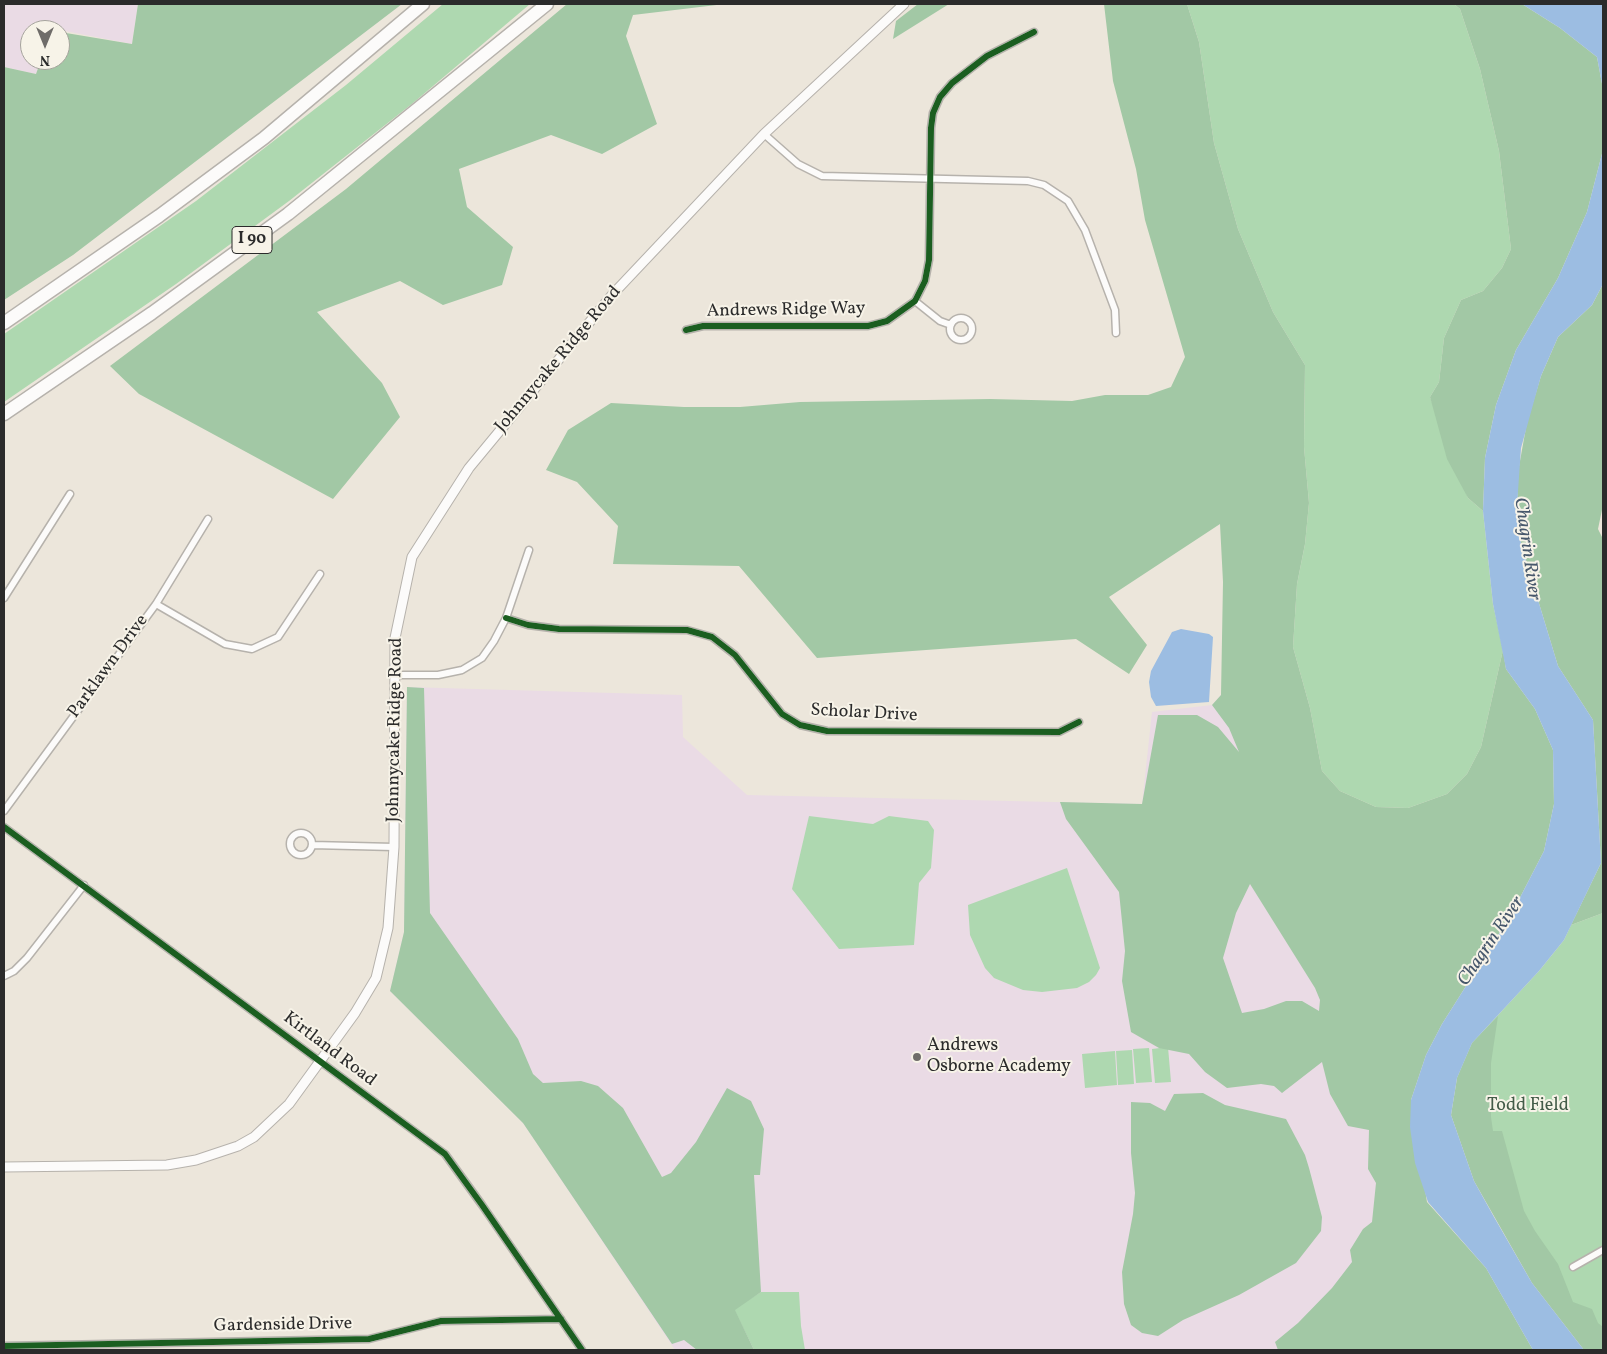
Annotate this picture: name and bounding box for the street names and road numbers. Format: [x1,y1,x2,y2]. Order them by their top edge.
road number: I 90 [232,226,272,254]
street label: Johnnycake Ridge Road [491,282,627,438]
street label: Andrews Ridge Way [706,299,866,323]
street label: Parklawn Drive [64,611,154,723]
street label: Johnnycake Ridge Road [384,637,408,823]
street label: Scholar Drive [810,700,918,728]
street label: Kirtland Road [278,1008,380,1092]
street label: Gardenside Drive [214,1314,352,1338]

